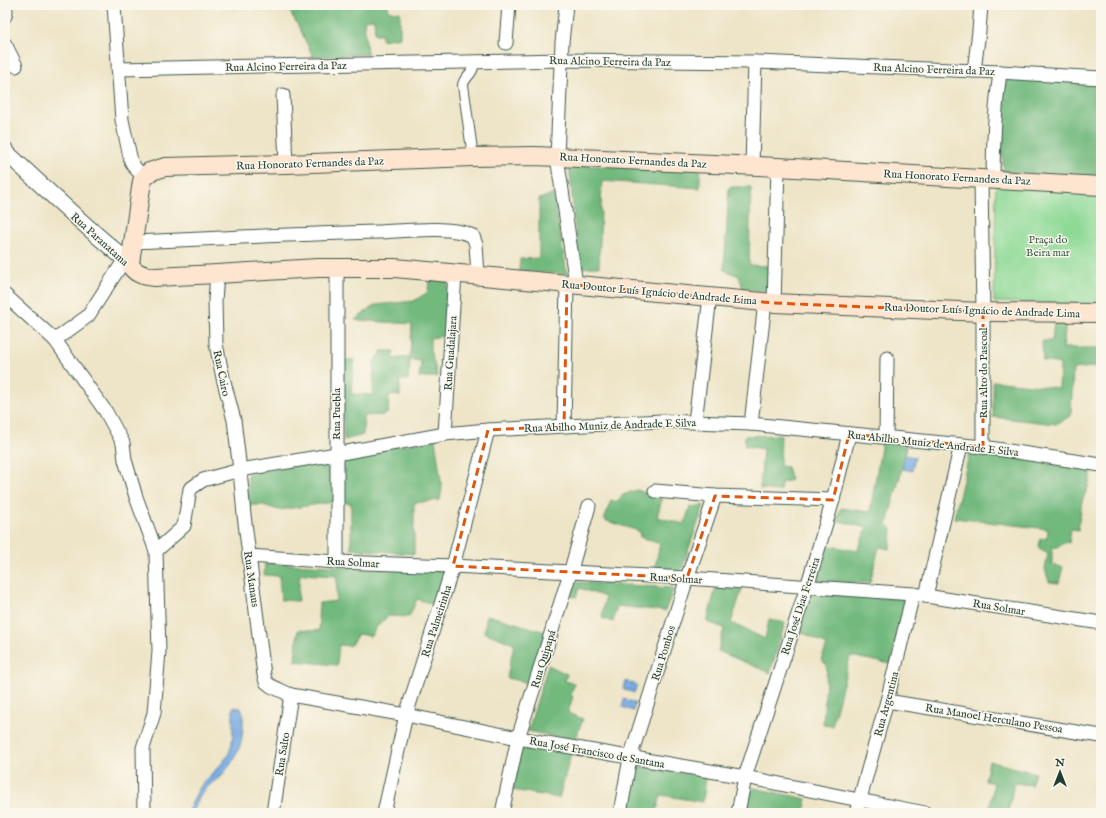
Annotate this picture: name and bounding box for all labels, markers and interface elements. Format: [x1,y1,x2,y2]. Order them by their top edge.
street label: Rua Alcino Ferreira da Paz [549,54,671,70]
street label: Rua Alcino Ferreira da Paz [225,59,347,75]
street label: Rua Alcino Ferreira da Paz [873,61,995,79]
street label: Rua Honorato Fernandes da Paz [559,150,707,172]
street label: Rua Honorato Fernandes da Paz [236,154,384,174]
street label: Rua Honorato Fernandes da Paz [883,167,1031,189]
street label: Rua Paranatama [67,210,131,270]
park label: Praça do Beira mar [1026,233,1070,260]
street label: Rua Doutor Luís Ignácio de Andrade Lima [561,277,758,309]
street label: Rua Doutor Luís Ignácio de Andrade Lima [884,301,1081,321]
street label: Rua Guadalajara [441,315,461,391]
street label: Rua Alto do Pascoal [977,327,991,419]
street label: Rua Cairo [209,349,233,398]
street label: Rua Puebla [330,388,344,440]
street label: Rua Abilho Muniz de Andrade E Silva [524,416,697,436]
street label: Rua Abilho Muniz de Andrade E Silva [846,428,1020,460]
street label: Rua Manaus [240,550,262,608]
street label: Rua Solmar [326,555,380,571]
street label: Rua José Dias Ferreira [778,555,823,657]
street label: Rua Solmar [649,571,703,587]
street label: Rua Palmeirinha [419,583,455,659]
street label: Rua Solmar [972,597,1026,619]
street label: Rua Pombos [649,624,679,683]
street label: Rua Quipapá [528,628,560,690]
street label: Rua Argentina [872,670,902,738]
street label: Rua Manoel Herculano Pessoa [924,701,1064,737]
street label: Rua Salto [273,731,293,777]
street label: Rua José Francisco de Santana [528,734,666,772]
north arrow [1040,752,1080,792]
text: N [1054,756,1065,770]

